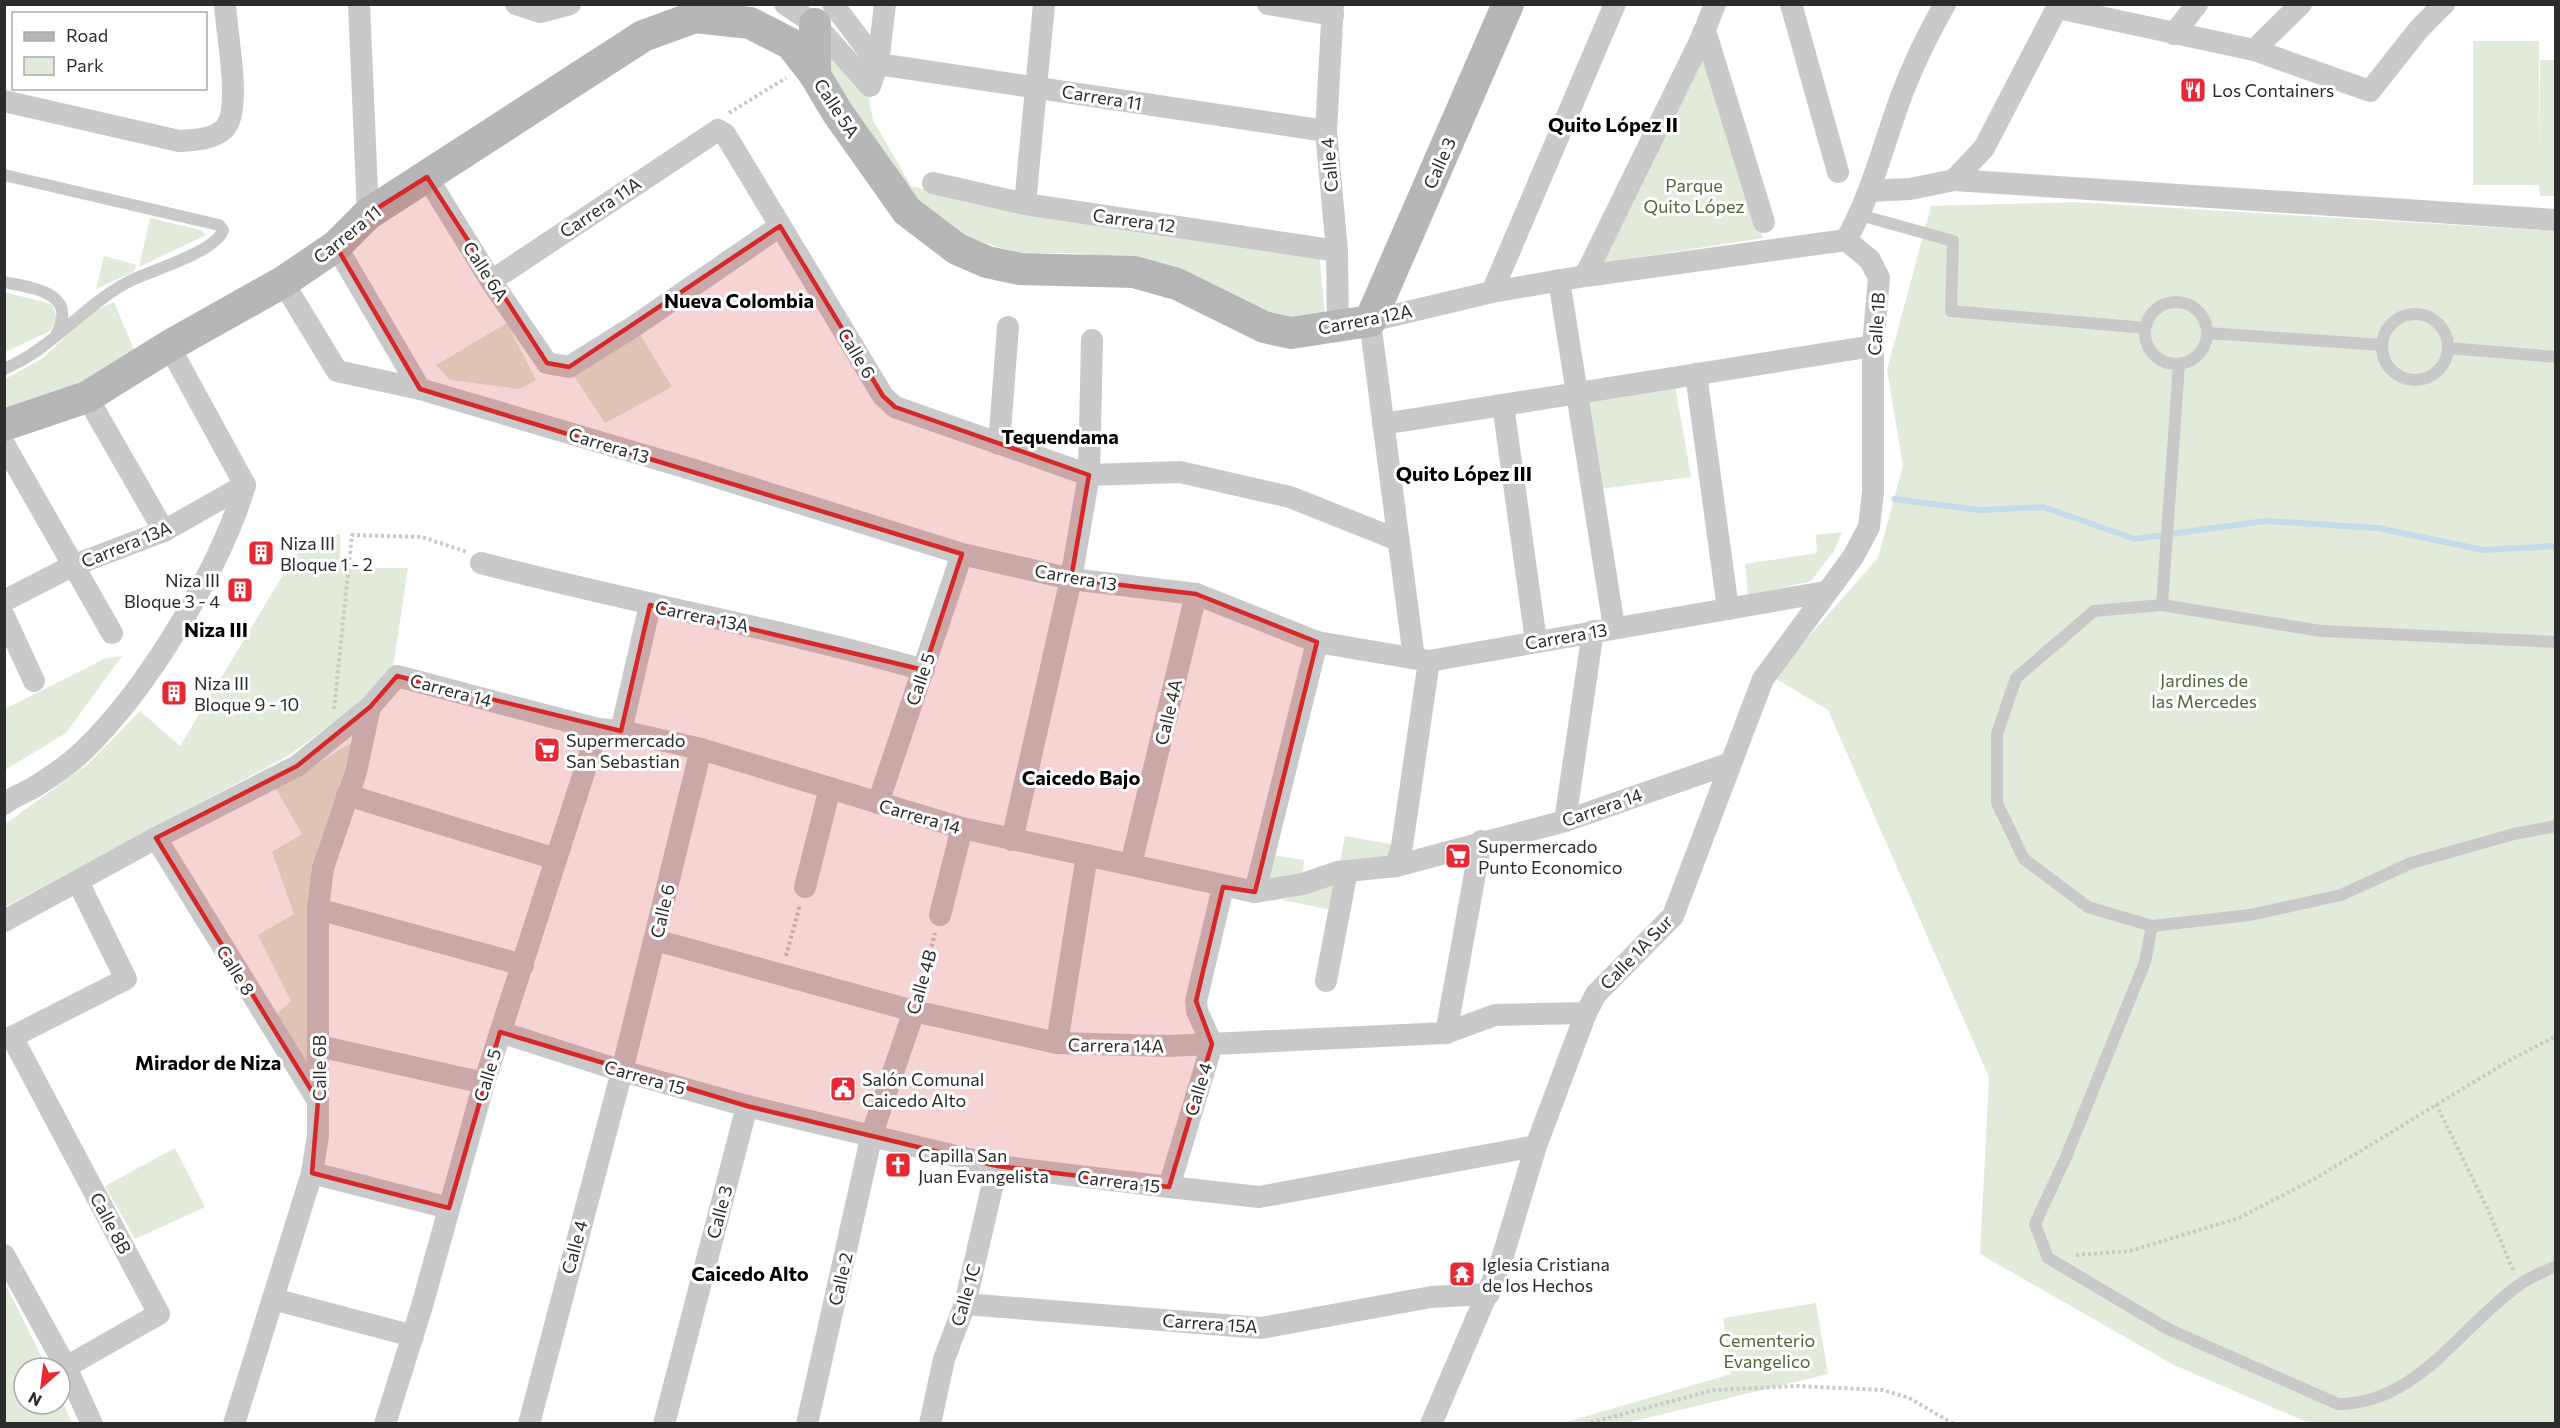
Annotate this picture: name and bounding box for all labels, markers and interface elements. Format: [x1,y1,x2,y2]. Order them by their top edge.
legend [12,12,207,90]
text: Road [66,24,108,46]
text: Park [66,54,104,76]
street label: Calle 5A [810,74,864,142]
restaurant icon: Los Containers [2178,75,2208,105]
place label: Los Containers [2212,79,2334,101]
street label: Carrera 11 [1060,80,1144,114]
district label: Quito López II [1548,112,1678,136]
street label: Calle 3 [1418,134,1460,192]
street label: Calle 4 [1316,137,1342,193]
street label: Carrera 11A [555,172,645,242]
park label: Parque Quito López [1644,174,1745,217]
street label: Carrera 11 [309,200,385,268]
street label: Carrera 12 [1091,203,1177,237]
street label: Calle 6A [459,237,513,305]
district label: Nueva Colombia [664,288,814,312]
street label: Calle 1B [1863,292,1889,356]
street label: Carrera 12A [1316,299,1414,339]
street label: Calle 6 [833,324,881,382]
street label: Carrera 13 [566,422,652,468]
district label: Tequendama [1001,424,1119,448]
district label: Quito López III [1396,461,1532,485]
street label: Carrera 13A [78,516,174,572]
place label: Niza III Bloque 1 - 2 [280,532,373,575]
building icon: Niza III Bloque 1 - 2 [246,538,276,568]
street label: Carrera 13 [1033,559,1119,595]
place label: Niza III Bloque 3 - 4 [124,569,220,612]
building icon: Niza III Bloque 3 - 4 [225,575,255,605]
street label: Carrera 13A [653,595,751,637]
district label: Niza III [184,617,248,641]
street label: Carrera 13 [1523,618,1609,654]
street label: Calle 5 [901,650,939,708]
street label: Carrera 14 [408,669,494,712]
park label: Jardines de las Mercedes [2151,669,2257,712]
place label: Niza III Bloque 9 - 10 [194,672,299,715]
street label: Calle 4A [1150,677,1186,747]
building icon: Niza III Bloque 9 - 10 [159,678,189,708]
place label: Supermercado San Sebastian [566,729,686,772]
supermarket icon: Supermercado San Sebastian [532,735,562,765]
district label: Caicedo Bajo [1022,765,1140,789]
street label: Carrera 14 [1559,783,1645,831]
street label: Carrera 14 [877,794,963,838]
place label: Supermercado Punto Economico [1478,835,1623,878]
supermarket icon: Supermercado Punto Economico [1443,841,1473,871]
street label: Calle 6 [645,882,679,940]
street label: Calle 1A Sur [1595,910,1677,994]
street label: Calle 8 [212,941,260,999]
street label: Calle 4B [901,947,941,1017]
street label: Carrera 14A [1068,1033,1164,1057]
street label: Calle 6B [308,1035,330,1101]
street label: Calle 5 [469,1046,505,1104]
district label: Mirador de Niza [135,1050,281,1074]
street label: Carrera 15 [602,1055,688,1099]
street label: Calle 4 [1179,1059,1217,1118]
place label: Salón Comunal Caicedo Alto [862,1068,984,1111]
public building icon: Salón Comunal Caicedo Alto [828,1074,858,1104]
place label: Capilla San Juan Evangelista [918,1144,1049,1187]
church icon: Capilla San Juan Evangelista [883,1150,913,1180]
street label: Carrera 15 [1076,1165,1162,1197]
street label: Calle 3 [701,1183,737,1241]
street label: Calle 8B [86,1189,136,1257]
street label: Calle 4 [556,1218,592,1276]
street label: Calle 2 [823,1250,857,1308]
place label: Iglesia Cristiana de los Hechos [1482,1253,1610,1296]
temple icon: Iglesia Cristiana de los Hechos [1447,1259,1477,1289]
district label: Caicedo Alto [691,1261,809,1285]
street label: Calle 1C [946,1261,984,1329]
street label: Carrera 15A [1162,1309,1258,1337]
park label: Cementerio Evangelico [1719,1329,1815,1372]
north arrow [12,1356,72,1416]
text: N [25,1388,44,1411]

